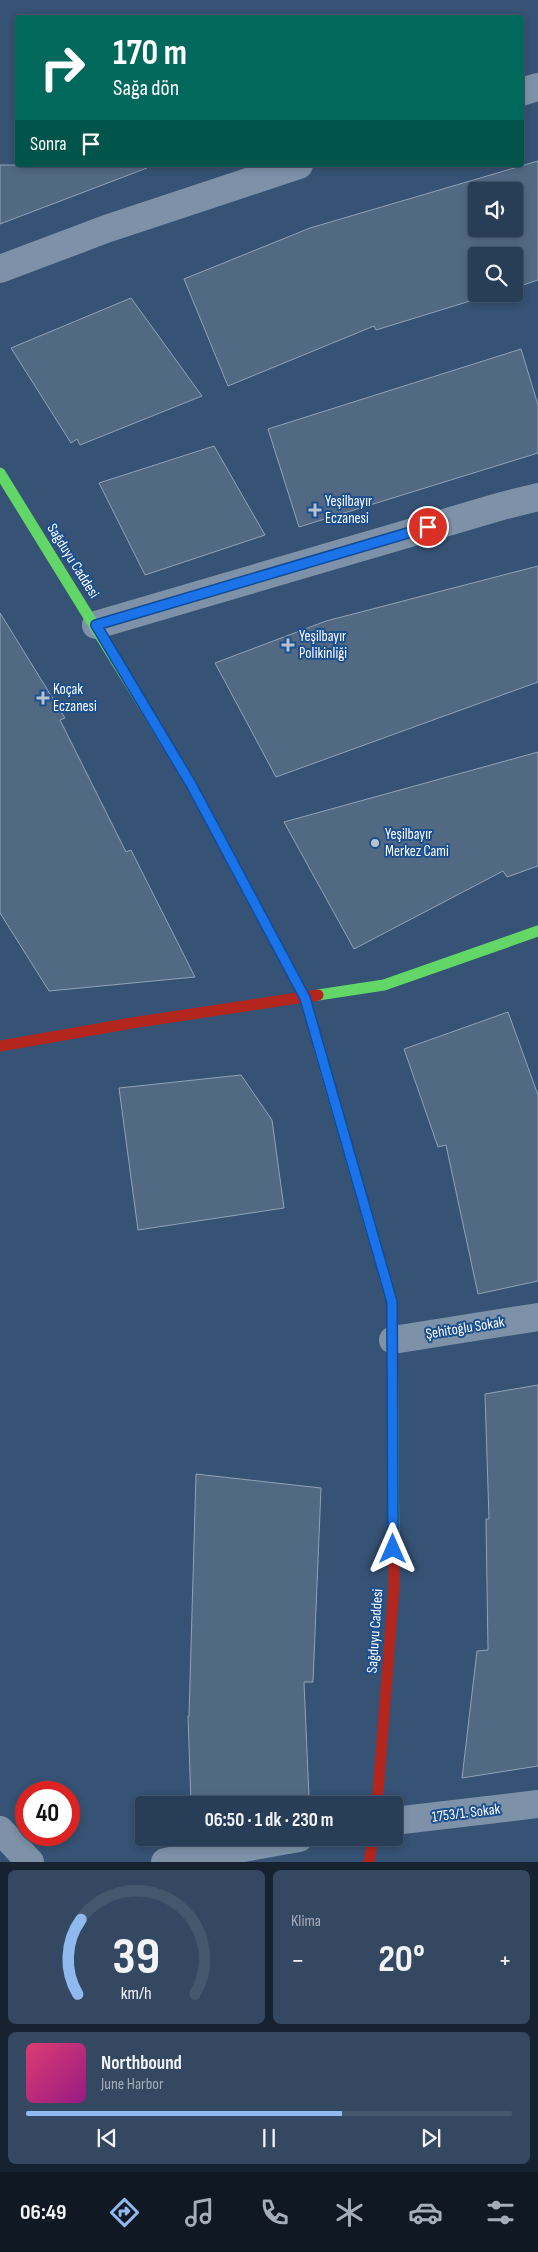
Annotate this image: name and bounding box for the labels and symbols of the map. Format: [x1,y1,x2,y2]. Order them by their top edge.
place label: Yeşilbayır Eczanesi [325,492,373,528]
marker: Yeşilbayır Eczanesi [309,504,321,516]
pin [407,506,449,548]
street label: Sağduyu Caddesi [43,520,104,602]
place label: Yeşilbayır Polikinliği [299,627,347,663]
marker: Yeşilbayır Polikinliği [281,638,295,652]
place label: Koçak Eczanesi [53,680,97,716]
marker: Koçak Eczanesi [37,692,49,704]
place label: Yeşilbayır Merkez Cami [385,825,449,861]
marker: Yeşilbayır Merkez Cami [369,837,381,849]
street label: Şehitoğlu Sokak [424,1312,506,1344]
position arrow [366,1522,418,1574]
street label: Sağduyu Caddesi [363,1588,387,1674]
speed limit sign: 40 [15,1781,80,1846]
street label: 1753/1. Sokak [431,1799,501,1827]

